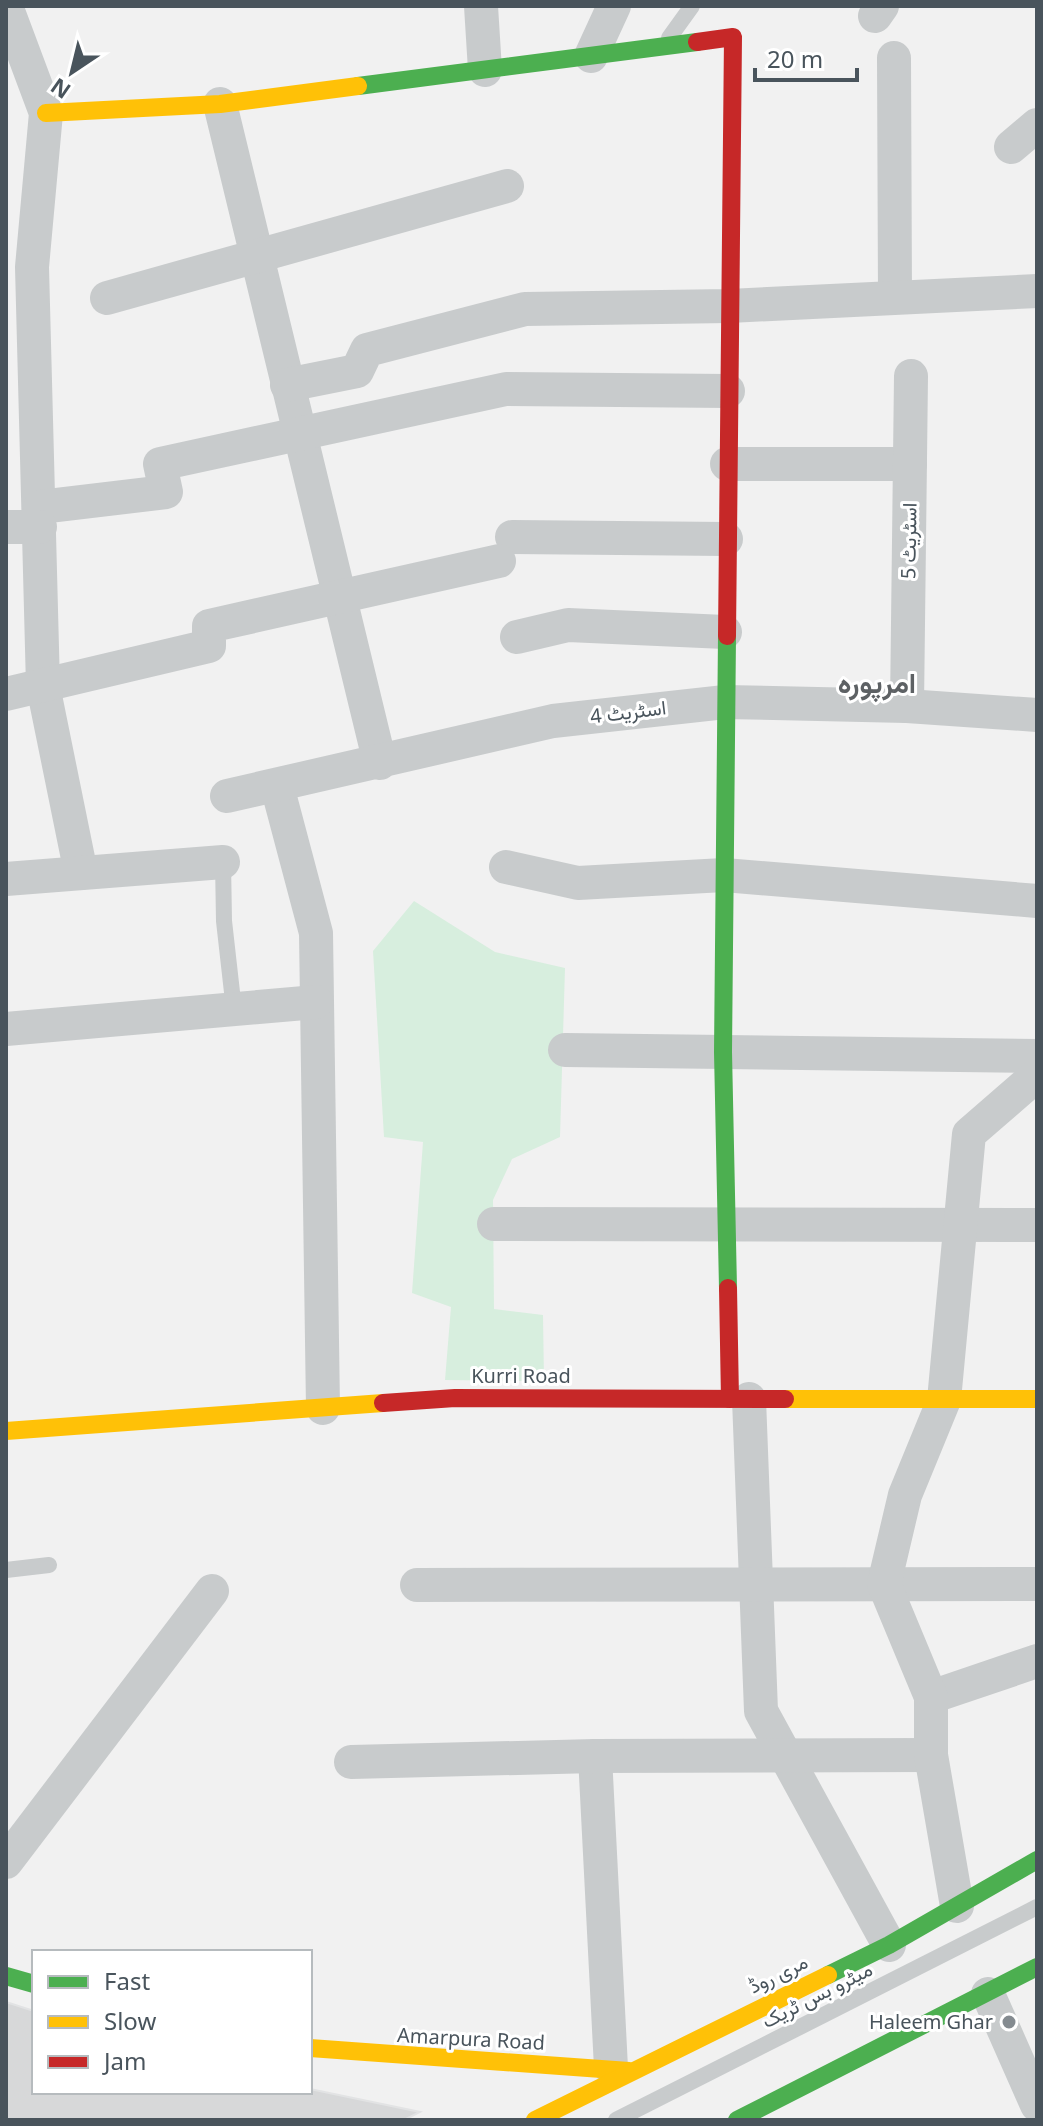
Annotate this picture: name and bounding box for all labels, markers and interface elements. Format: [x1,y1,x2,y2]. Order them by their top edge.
north arrow [32,32,112,112]
scale bar [755,32,857,82]
text: 20 m [767,42,823,75]
text: N [44,72,76,107]
street label: اسٹریٹ 5 [894,503,923,579]
district label: امرپورہ [838,663,916,703]
street label: اسٹریٹ 4 [588,693,667,730]
street label: Kurri Road [471,1362,571,1389]
street label: مری روڈ [744,1948,812,1999]
legend [32,1950,312,2094]
street label: میٹرو بس ٹریک [757,1955,877,2034]
text: Fast [104,1964,150,1997]
text: Slow [104,2004,156,2037]
place label: Haleem Ghar [869,2008,993,2035]
marker: Haleem Ghar [1000,2013,1018,2031]
street label: Amarpura Road [396,2021,546,2056]
text: Jam [102,2044,146,2077]

